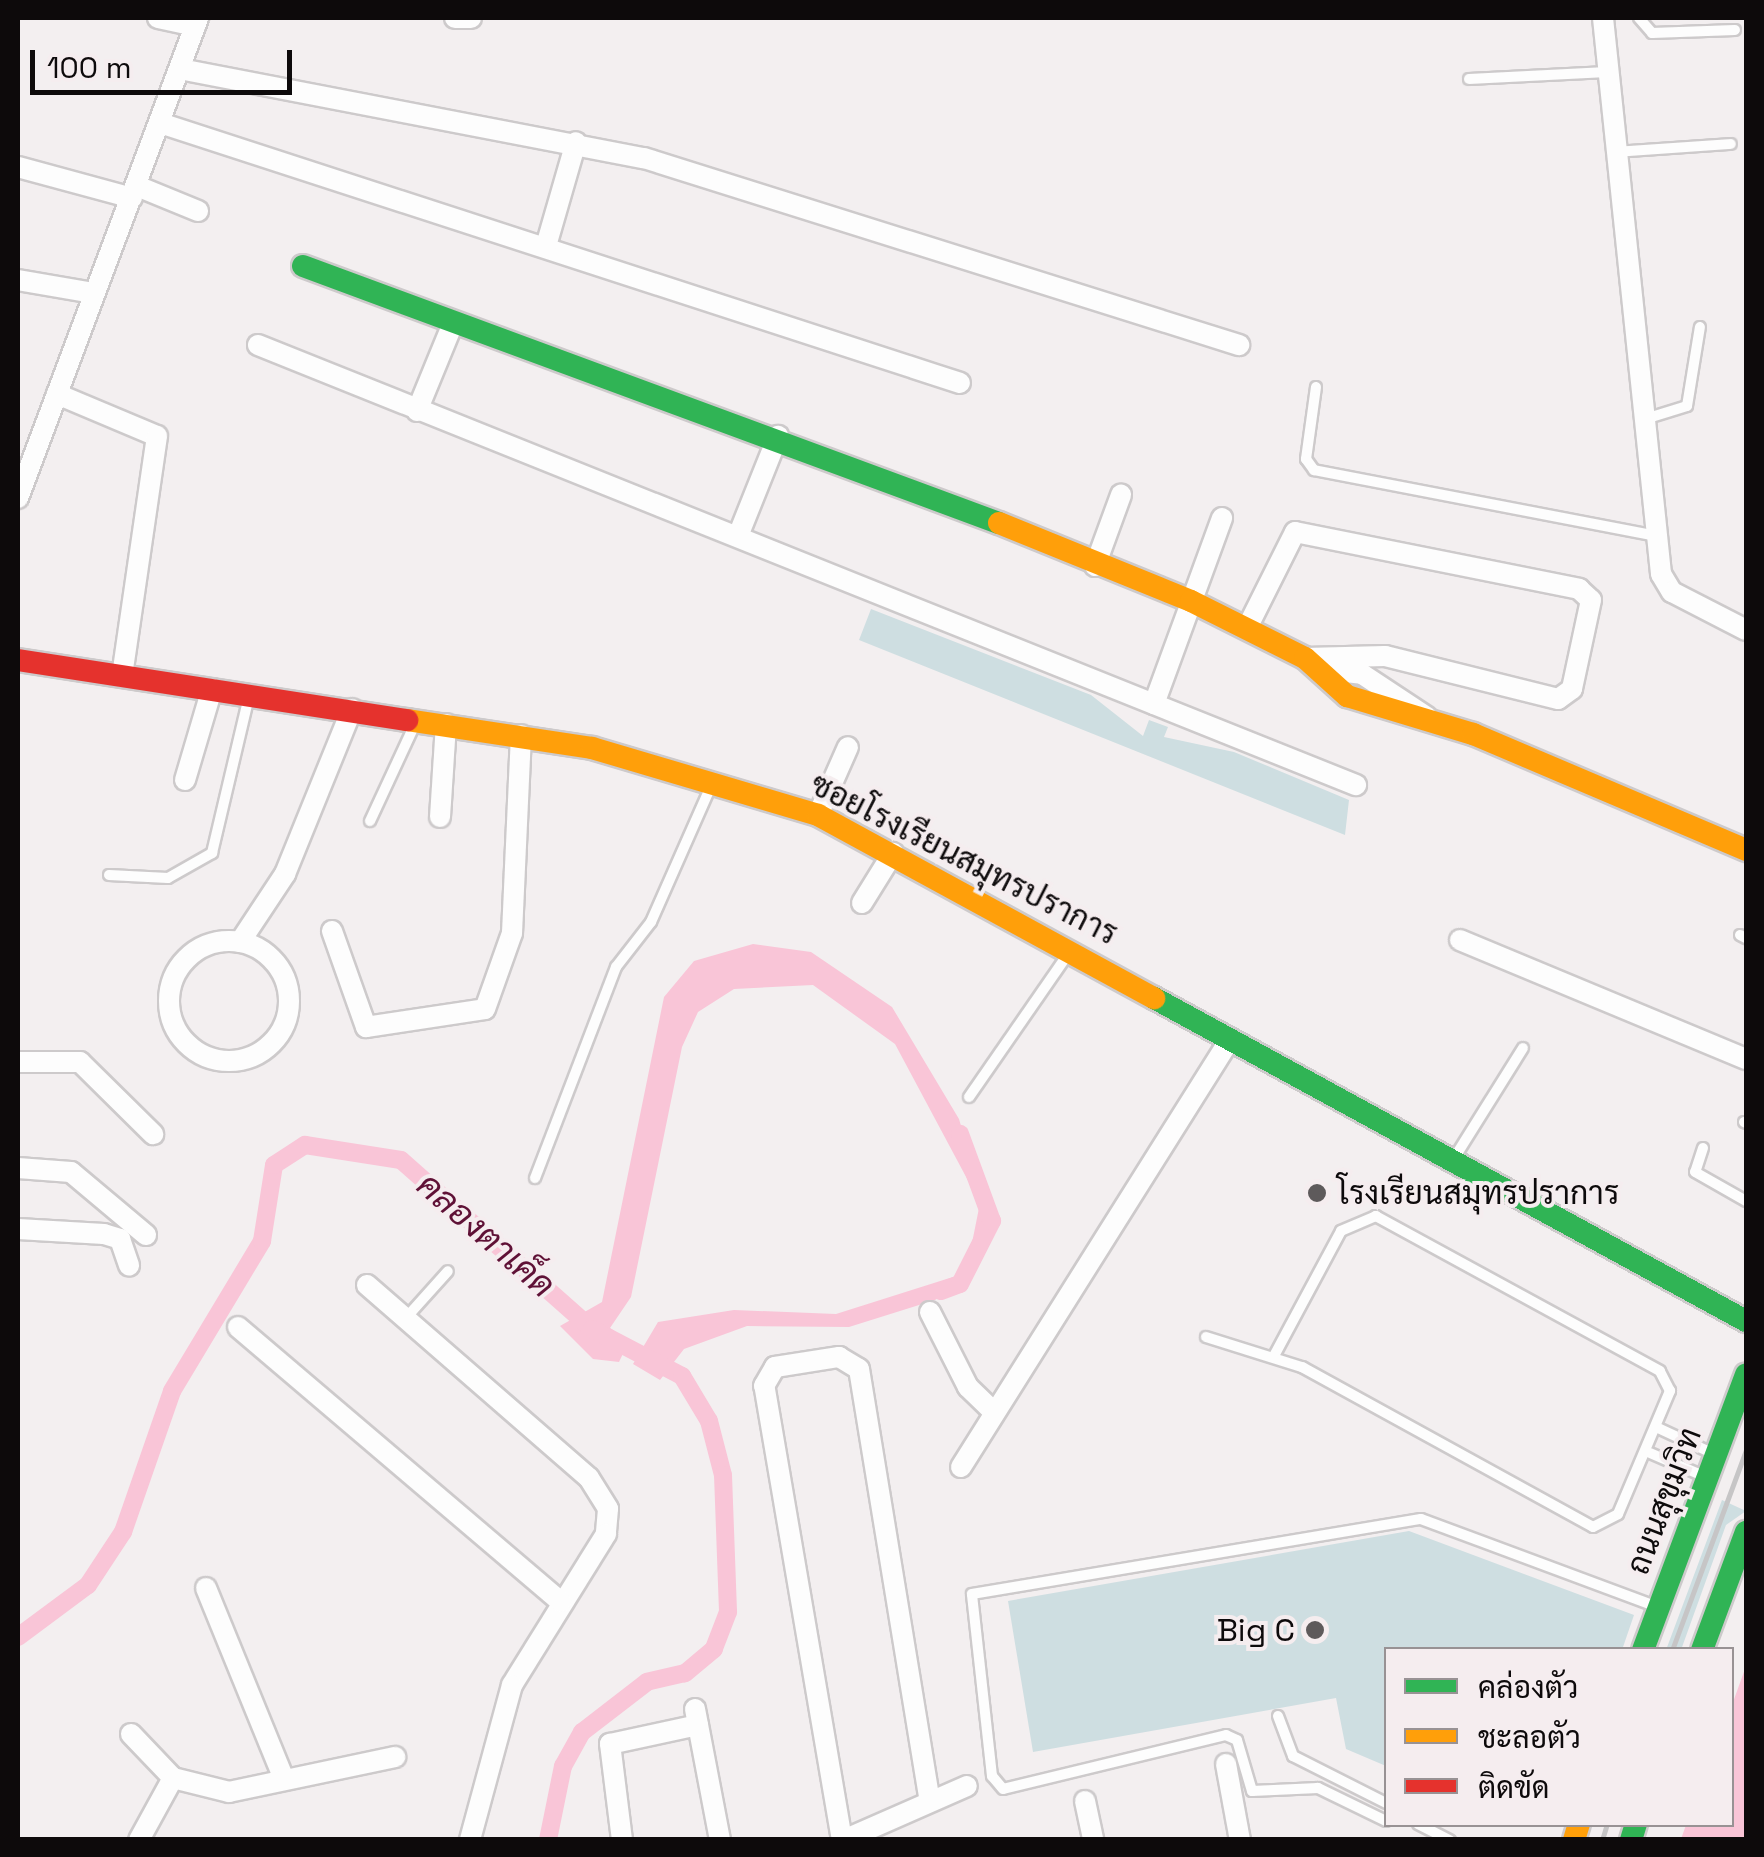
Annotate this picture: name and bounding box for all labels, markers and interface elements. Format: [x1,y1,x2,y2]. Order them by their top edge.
scale bar [35,30,298,92]
text: 100 m [47,48,132,87]
street label: ซอยโรงเรียนสมุทรปราการ [804,765,1124,953]
water label: คลองตาเค็ด [409,1164,563,1306]
place label: โรงเรียนสมุทรปราการ [1337,1174,1619,1212]
marker: โรงเรียนสมุทรปราการ [1306,1182,1328,1204]
street label: ถนนสุขุมวิท [1618,1422,1710,1580]
place label: Big C [1217,1611,1295,1649]
marker: Big C [1304,1619,1326,1641]
legend [1384,1647,1734,1827]
text: คล่องตัว [1478,1668,1578,1707]
text: ชะลอตัว [1478,1718,1581,1757]
text: ติดขัด [1478,1768,1550,1807]

